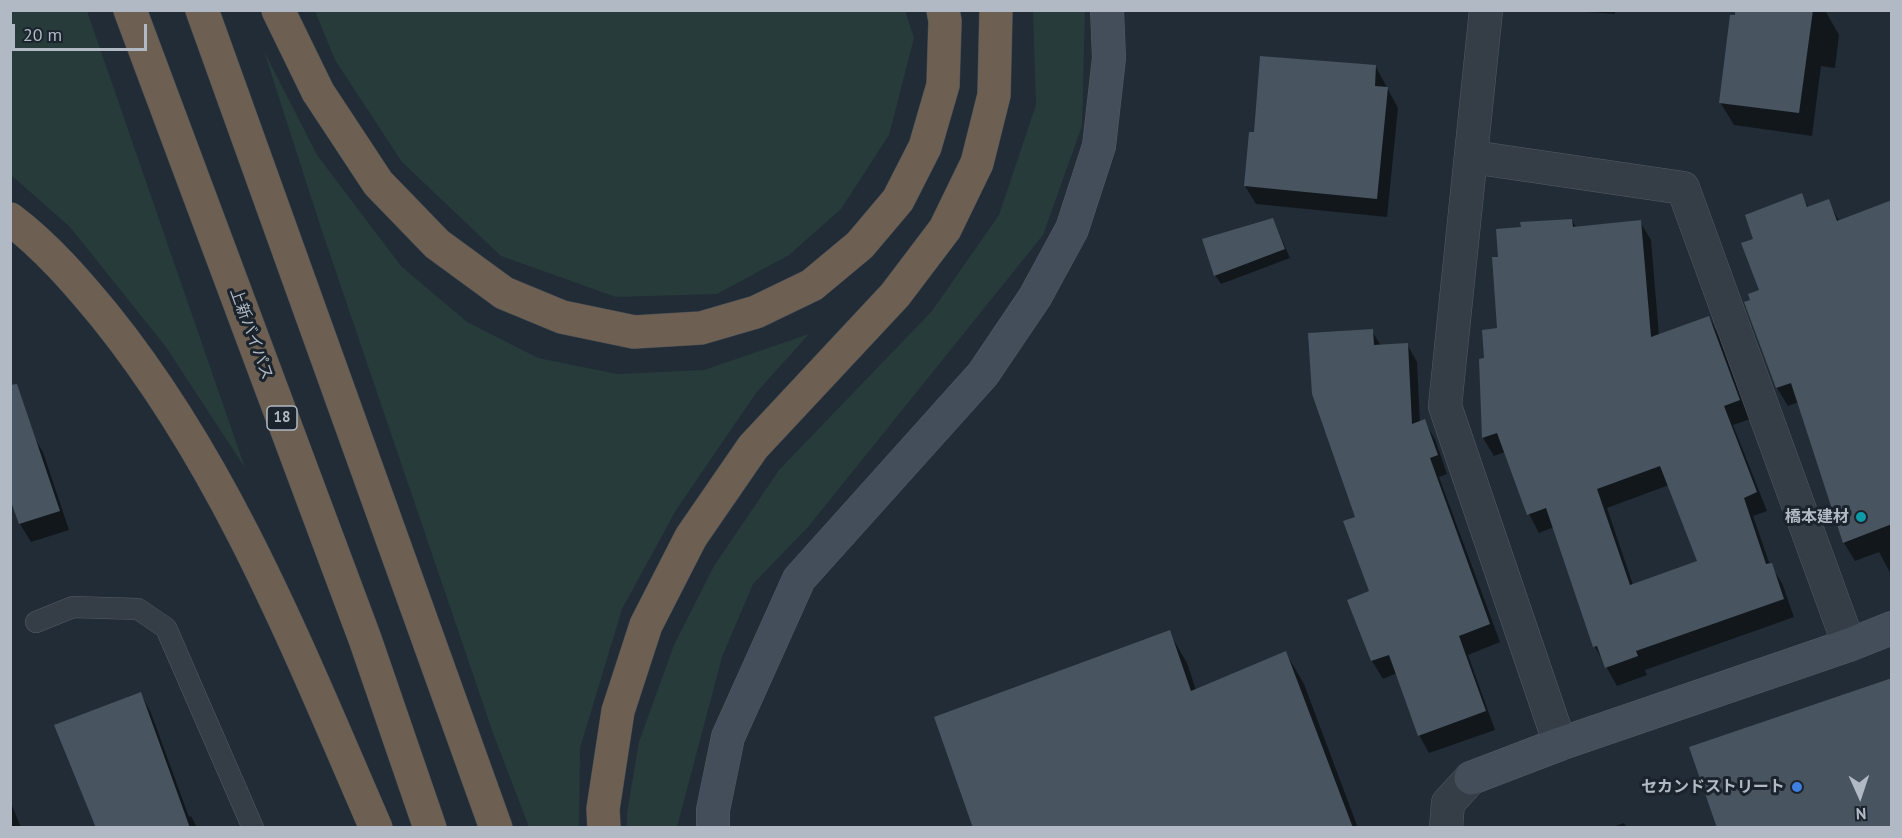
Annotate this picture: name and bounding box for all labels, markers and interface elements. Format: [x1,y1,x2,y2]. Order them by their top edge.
scale bar [15,12,150,50]
text: 20 m [23,23,62,46]
street label: 上新バイパス [226,286,276,382]
road number: 18 [267,406,297,430]
place label: 橋本建材 [1785,507,1849,527]
marker: 橋本建材 [1854,510,1868,524]
north arrow [1830,766,1890,826]
place label: セカンドストリート [1641,777,1785,797]
marker: セカンドストリート [1790,780,1804,794]
text: N [1855,804,1867,824]

